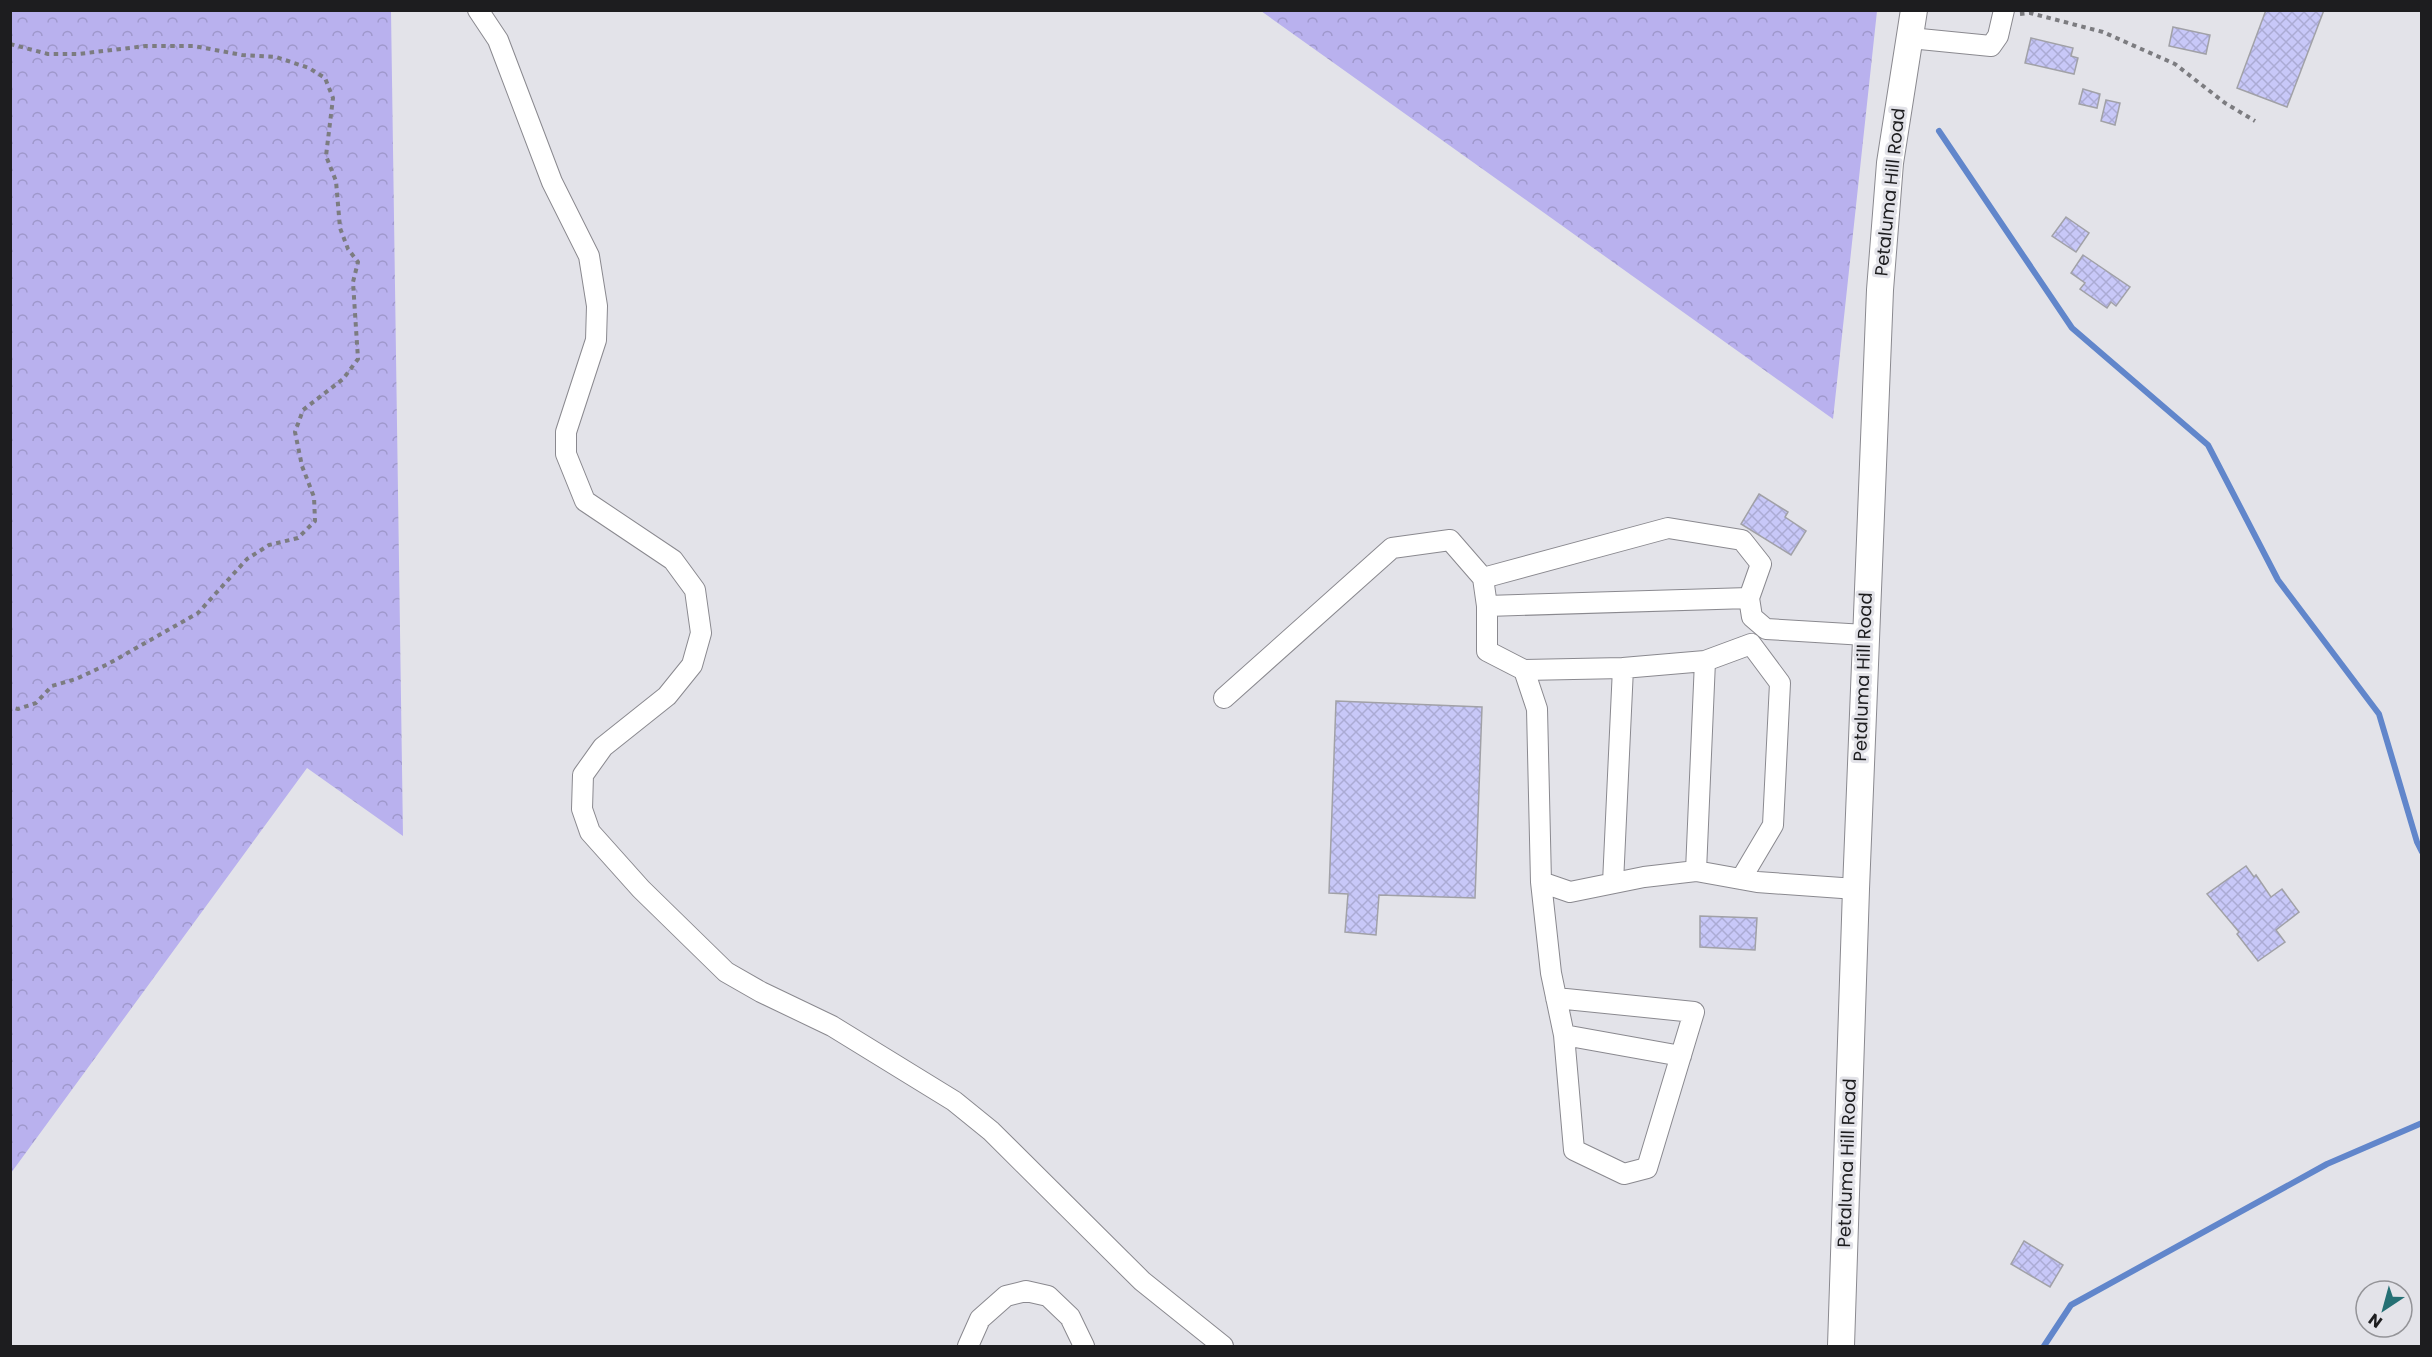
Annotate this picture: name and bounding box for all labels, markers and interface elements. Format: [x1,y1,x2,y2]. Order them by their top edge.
street label: Petaluma Hill Road [1868,107,1911,277]
street label: Petaluma Hill Road [1847,592,1878,762]
street label: Petaluma Hill Road [1831,1078,1862,1248]
north arrow [2354,1279,2414,1339]
text: N [2364,1308,2387,1334]

